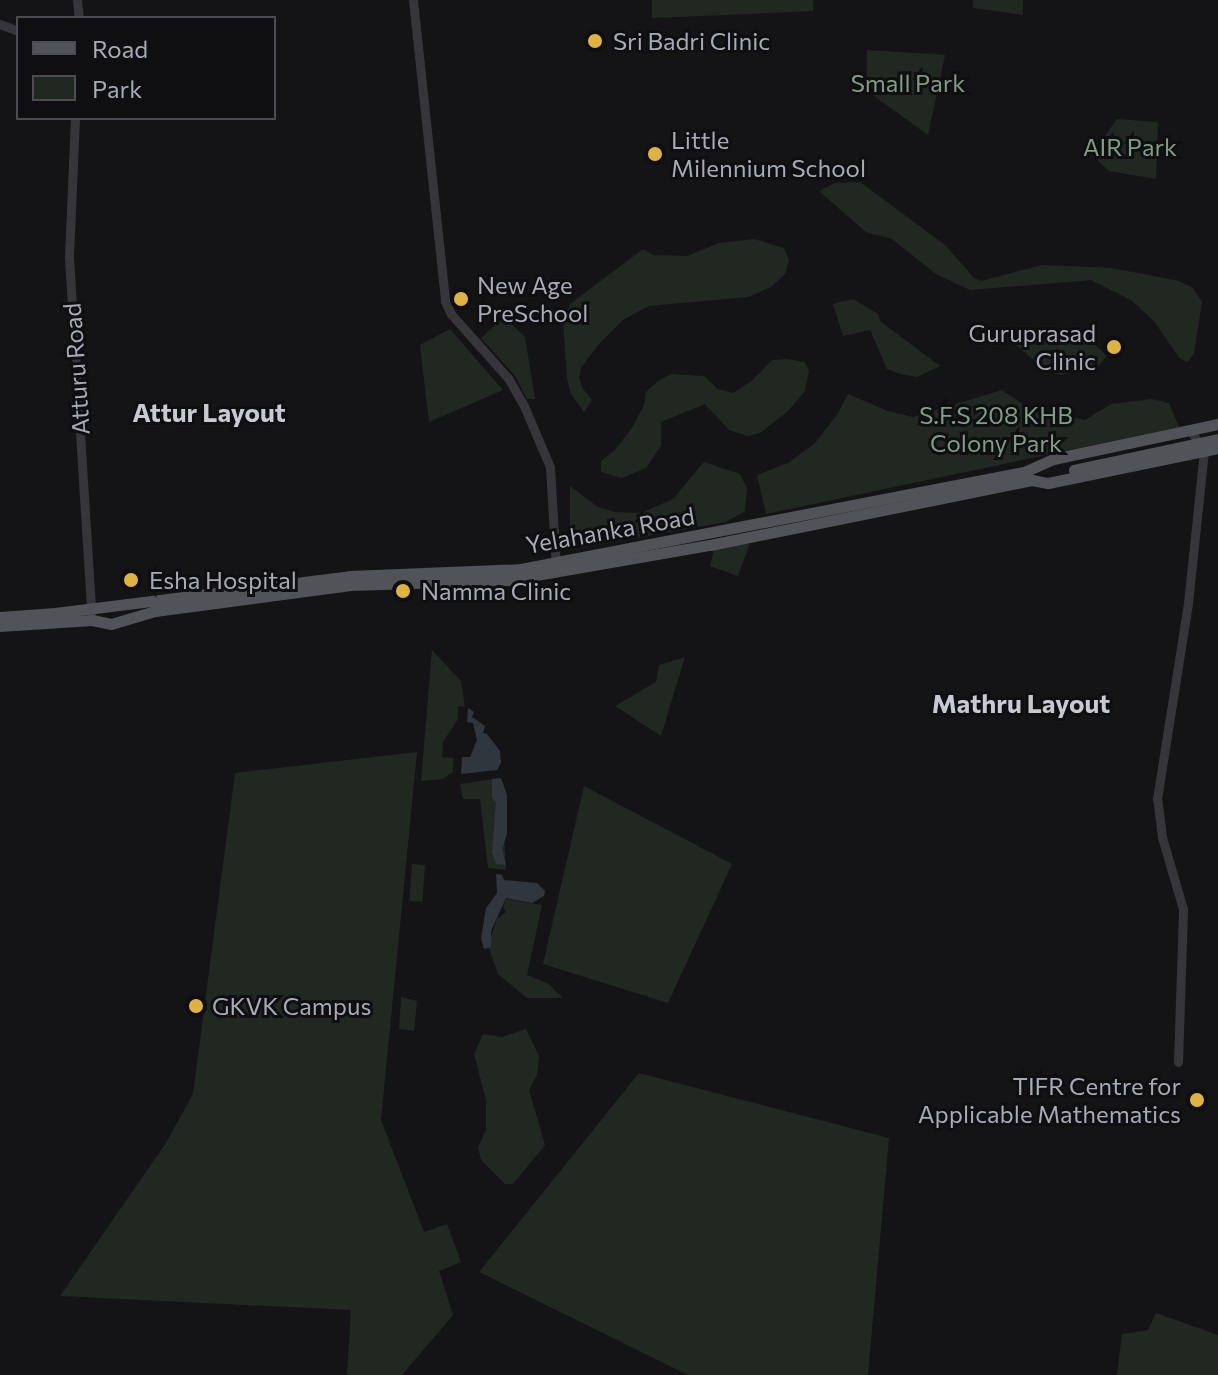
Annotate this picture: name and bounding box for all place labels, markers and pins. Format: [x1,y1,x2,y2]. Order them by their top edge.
place label: Sri Badri Clinic [613,27,770,55]
marker: Sri Badri Clinic [584,30,606,52]
place label: Little Milennium School [671,126,866,182]
marker: Little Milennium School [646,145,664,163]
place label: New Age PreSchool [477,271,588,327]
marker: New Age PreSchool [452,290,470,308]
place label: Guruprasad Clinic [969,319,1096,375]
marker: Guruprasad Clinic [1103,336,1125,358]
place label: Esha Hospital [149,566,297,594]
marker: Esha Hospital [120,569,142,591]
place label: Namma Clinic [421,577,571,605]
marker: Namma Clinic [392,580,414,602]
place label: GKVK Campus [212,992,371,1020]
marker: GKVK Campus [187,997,205,1015]
place label: TIFR Centre for Applicable Mathematics [918,1072,1181,1128]
marker: TIFR Centre for Applicable Mathematics [1188,1091,1206,1109]

